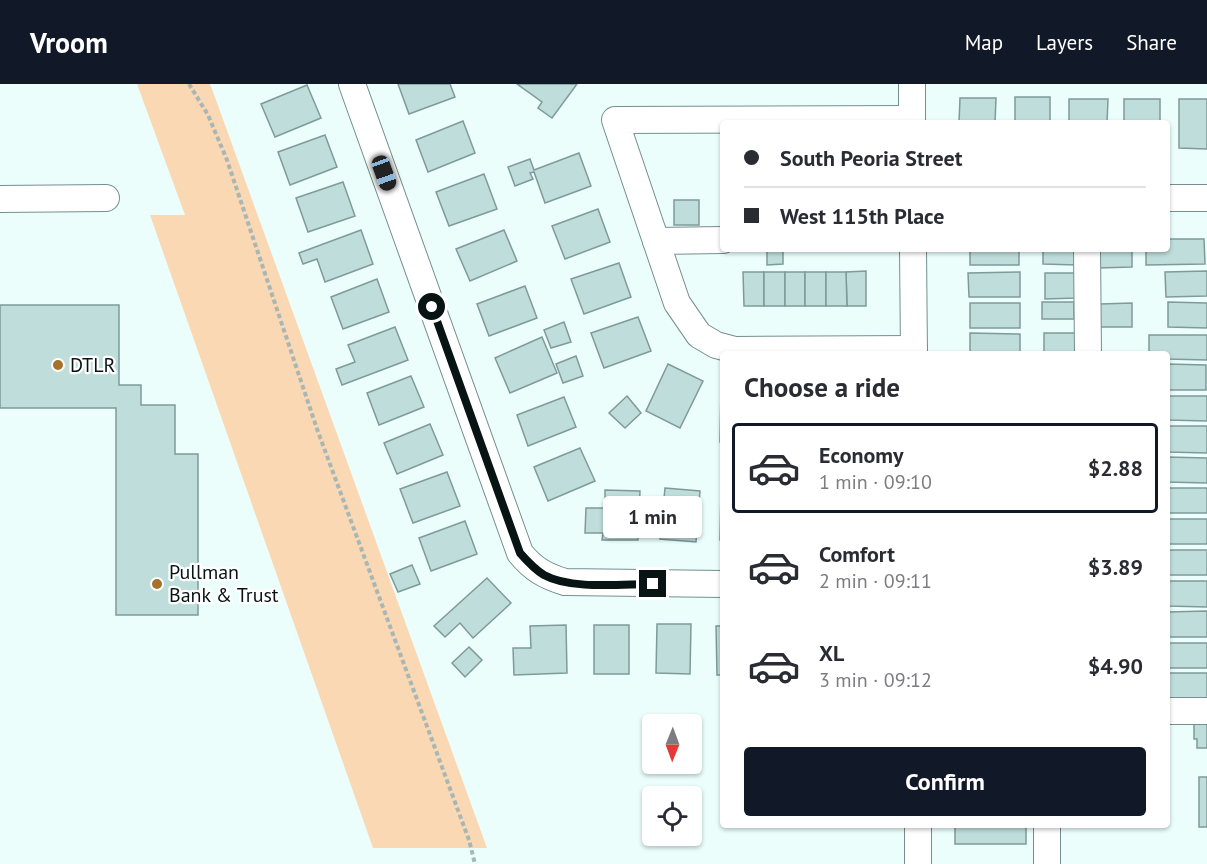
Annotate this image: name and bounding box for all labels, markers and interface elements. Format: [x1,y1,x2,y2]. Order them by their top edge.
text: Vroom [30,24,108,61]
text: Map [965,29,1003,56]
text: Layers [1036,29,1093,56]
text: Share [1126,29,1177,56]
text: South Peoria Street [780,144,962,172]
car [369,153,399,193]
text: West 115th Place [780,202,944,230]
route start [418,293,445,320]
place label: DTLR [70,352,116,378]
marker: DTLR [51,358,65,372]
text: Choose a ride [744,370,900,404]
icon: car [747,441,801,495]
text: Economy [819,441,903,469]
text: $2.88 [1088,454,1143,482]
text: 1 min · 09:10 [819,469,932,495]
callout: 1 min [604,497,702,539]
text: 1 min [628,504,677,530]
icon: car [747,540,801,594]
text: Comfort [819,540,895,568]
text: $3.89 [1088,553,1143,581]
place label: Pullman Bank & Trust [169,559,279,608]
text: 2 min · 09:11 [819,568,932,594]
route end [639,570,666,597]
marker: Pullman Bank & Trust [150,577,164,591]
icon: car [747,639,801,693]
text: XL [819,639,844,667]
text: $4.90 [1088,652,1143,680]
text: 3 min · 09:12 [819,667,932,693]
north arrow [642,714,702,774]
map controls [642,714,702,846]
button: Confirm [744,747,1146,816]
button: locate [642,786,702,846]

